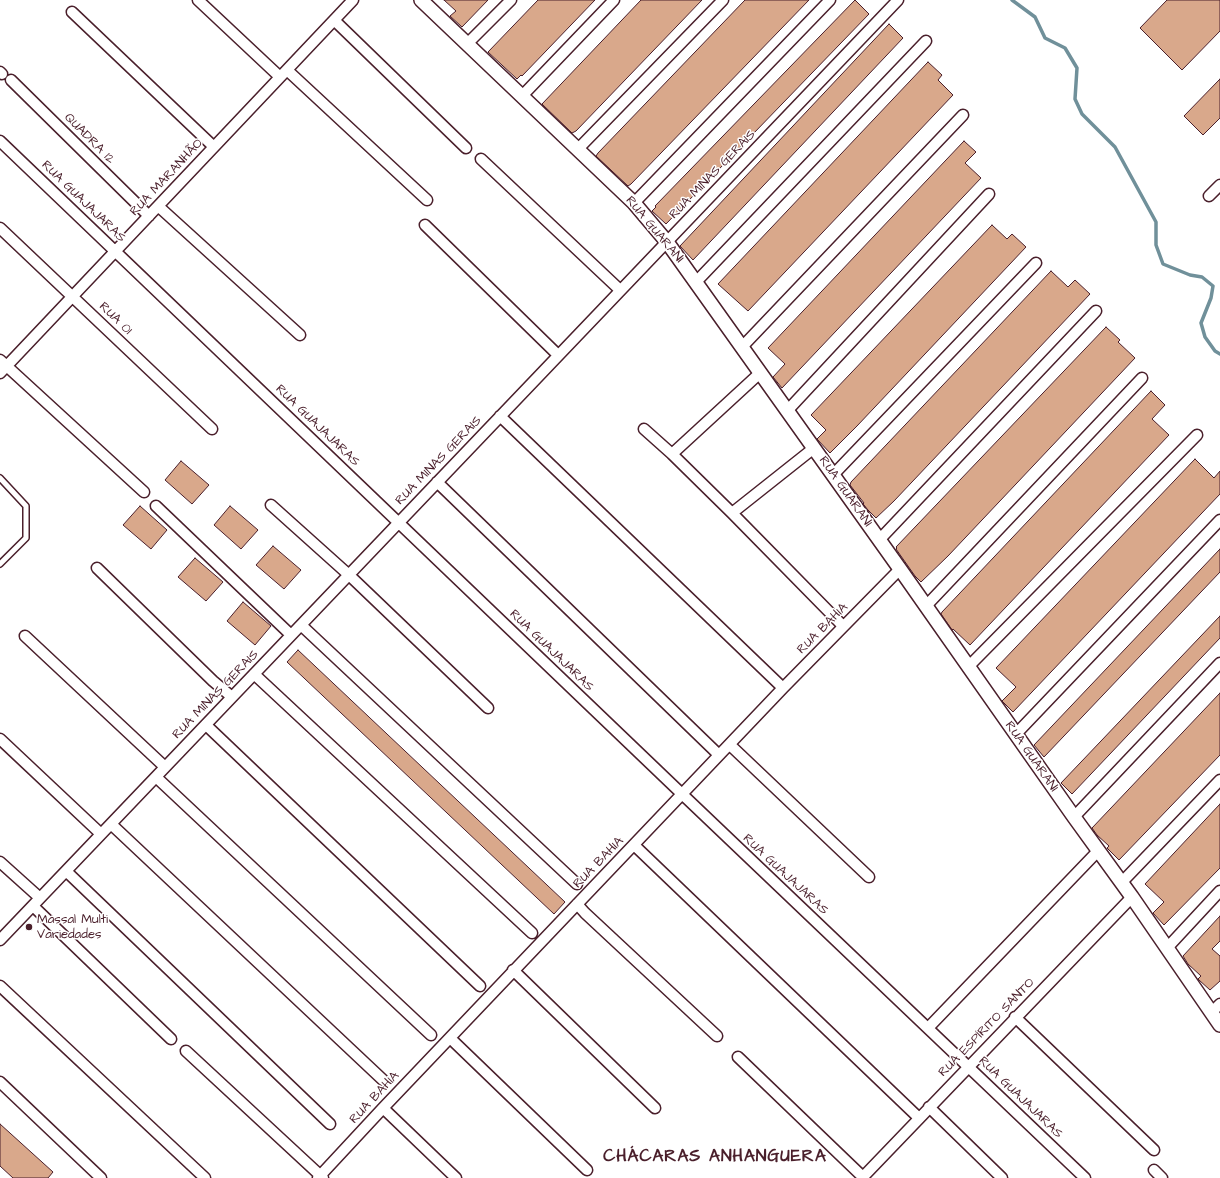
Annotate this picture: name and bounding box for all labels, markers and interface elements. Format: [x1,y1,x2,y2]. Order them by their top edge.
street label: QUADRA 12 [60,110,118,168]
street label: RUA MINAS GERAIS [667,127,759,223]
street label: RUA MARANHÃO [127,136,207,220]
street label: RUA GUAJAJARAS [38,158,128,246]
street label: RUA GUARANI [622,193,686,267]
street label: RUA 01 [95,300,135,338]
street label: RUA GUAJAJARAS [272,382,362,470]
street label: RUA MINAS GERAIS [393,413,485,509]
street label: RUA GUARANI [815,454,875,530]
street label: RUA BAHIA [794,600,852,658]
street label: RUA GUAJAJARAS [506,607,596,695]
street label: RUA MINAS GERAIS [170,647,262,743]
street label: RUA GUARANI [1001,719,1061,795]
street label: RUA GUAJAJARAS [739,831,831,919]
street label: RUA BAHIA [571,834,627,892]
place label: Massal Multi Variedades [37,912,108,943]
marker: Massal Multi Variedades [24,922,34,932]
street label: RUA ESPÍRITO SANTO [936,975,1038,1081]
street label: RUA GUAJAJARAS [975,1054,1065,1142]
street label: RUA BAHIA [347,1069,403,1127]
district label: CHÁCARAS ANHANGUERA [603,1147,827,1167]

